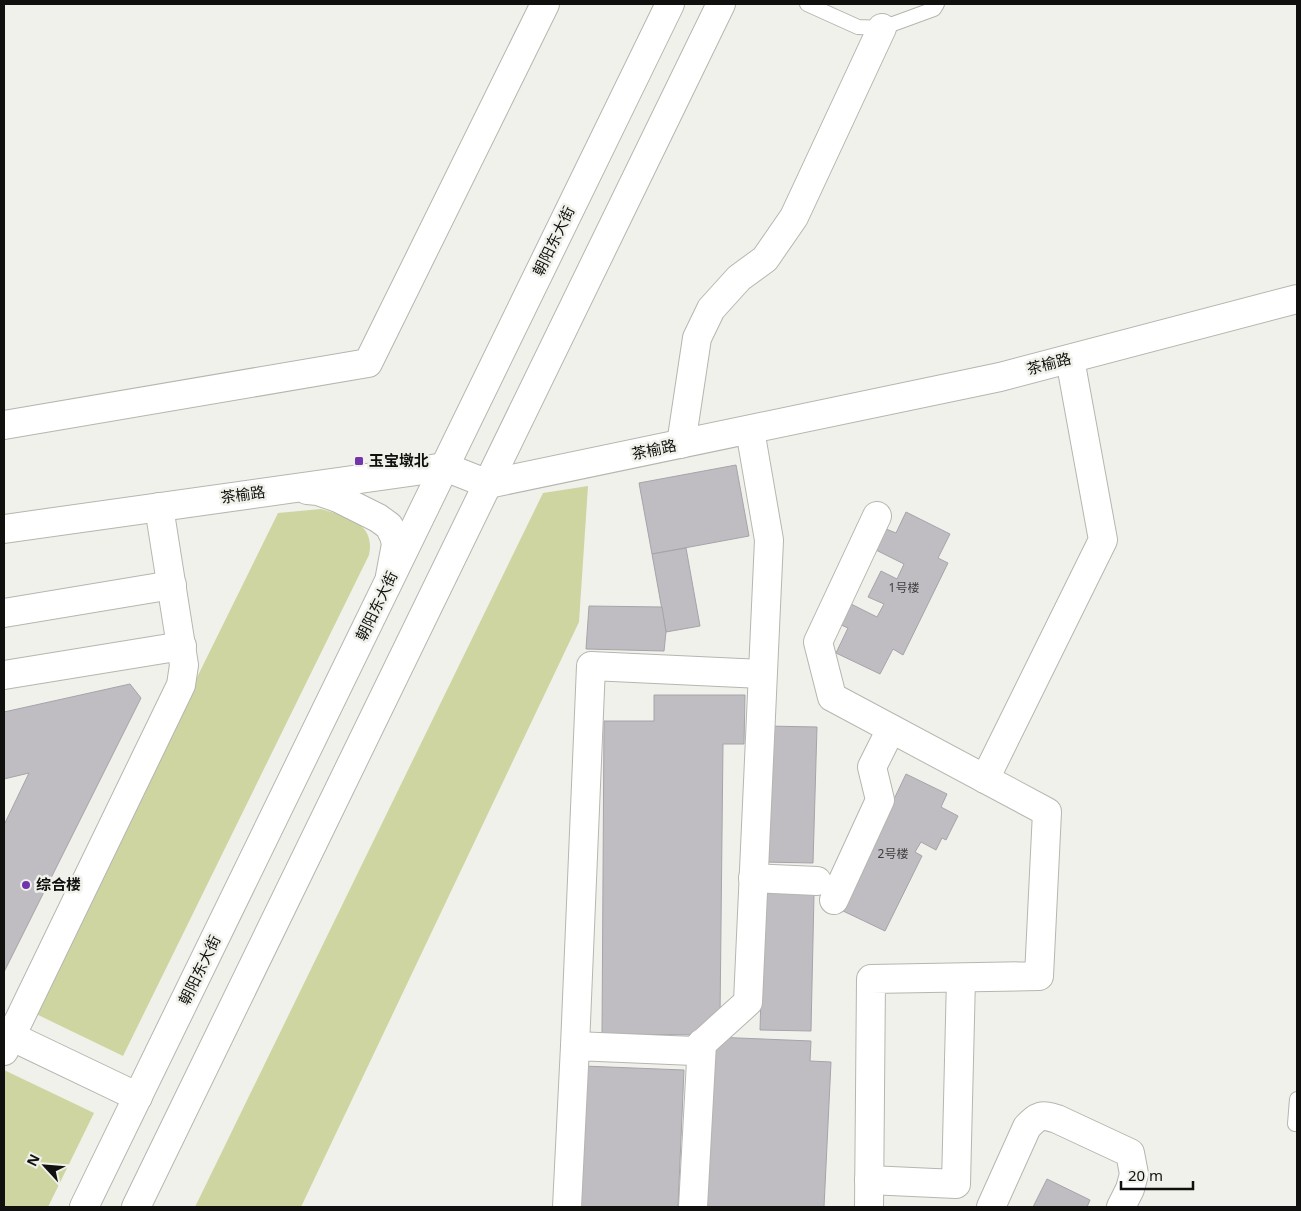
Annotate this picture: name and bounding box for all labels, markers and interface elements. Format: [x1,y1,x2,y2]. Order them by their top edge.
street label: 朝阳东大街 [528,202,579,279]
street label: 茶榆路 [1024,348,1073,379]
street label: 茶榆路 [630,435,678,463]
place label: 玉宝墩北 [369,450,429,470]
marker: 玉宝墩北 [353,455,365,467]
street label: 茶榆路 [219,481,267,507]
street label: 朝阳东大街 [351,567,402,644]
house number: 1号楼 [889,579,919,596]
house number: 2号楼 [878,845,908,862]
place label: 综合楼 [36,874,81,894]
marker: 综合楼 [20,879,32,891]
street label: 朝阳东大街 [174,931,225,1008]
north arrow [20,1141,70,1191]
text: N [22,1151,44,1169]
scale bar [1121,1158,1194,1190]
text: 20 m [1128,1165,1163,1185]

